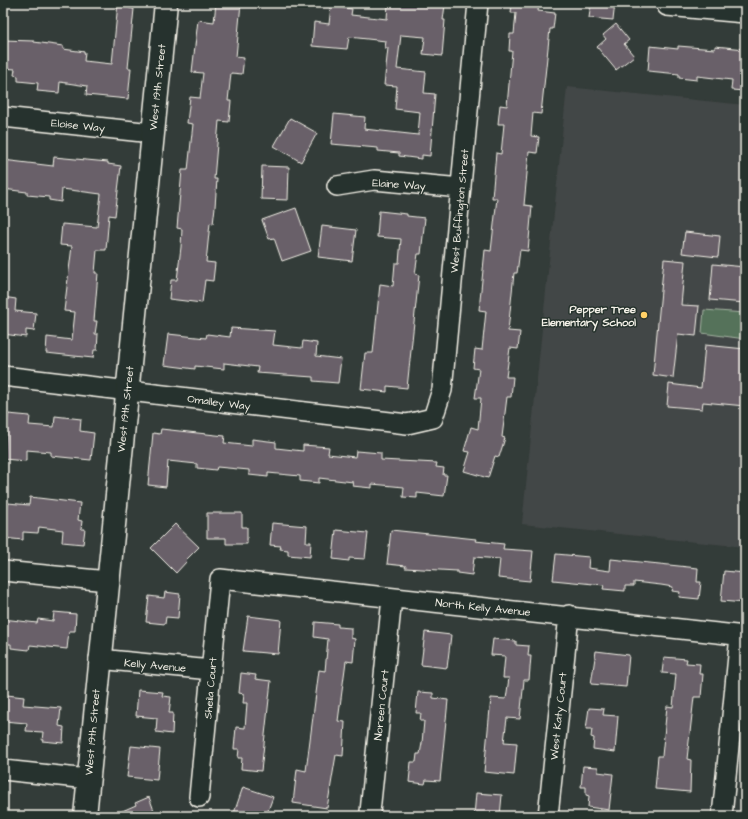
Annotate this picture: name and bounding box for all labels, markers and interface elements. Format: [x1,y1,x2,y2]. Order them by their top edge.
street label: West 19th Street [146,43,170,131]
street label: Eloise Way [50,115,106,137]
street label: West Buffington Street [447,148,473,274]
street label: Elaine Way [372,175,426,195]
place label: Pepper Tree Elementary School [542,302,636,332]
marker: Pepper Tree Elementary School [639,310,649,320]
street label: West 19th Street [114,365,138,453]
street label: Omalley Way [186,391,251,415]
street label: North Kelly Avenue [434,595,531,621]
street label: Kelly Avenue [123,655,187,677]
street label: Sheila Court [200,656,221,720]
street label: Noreen Court [370,668,393,741]
street label: West Katy Court [546,671,572,761]
street label: West 19th Street [81,688,104,776]

